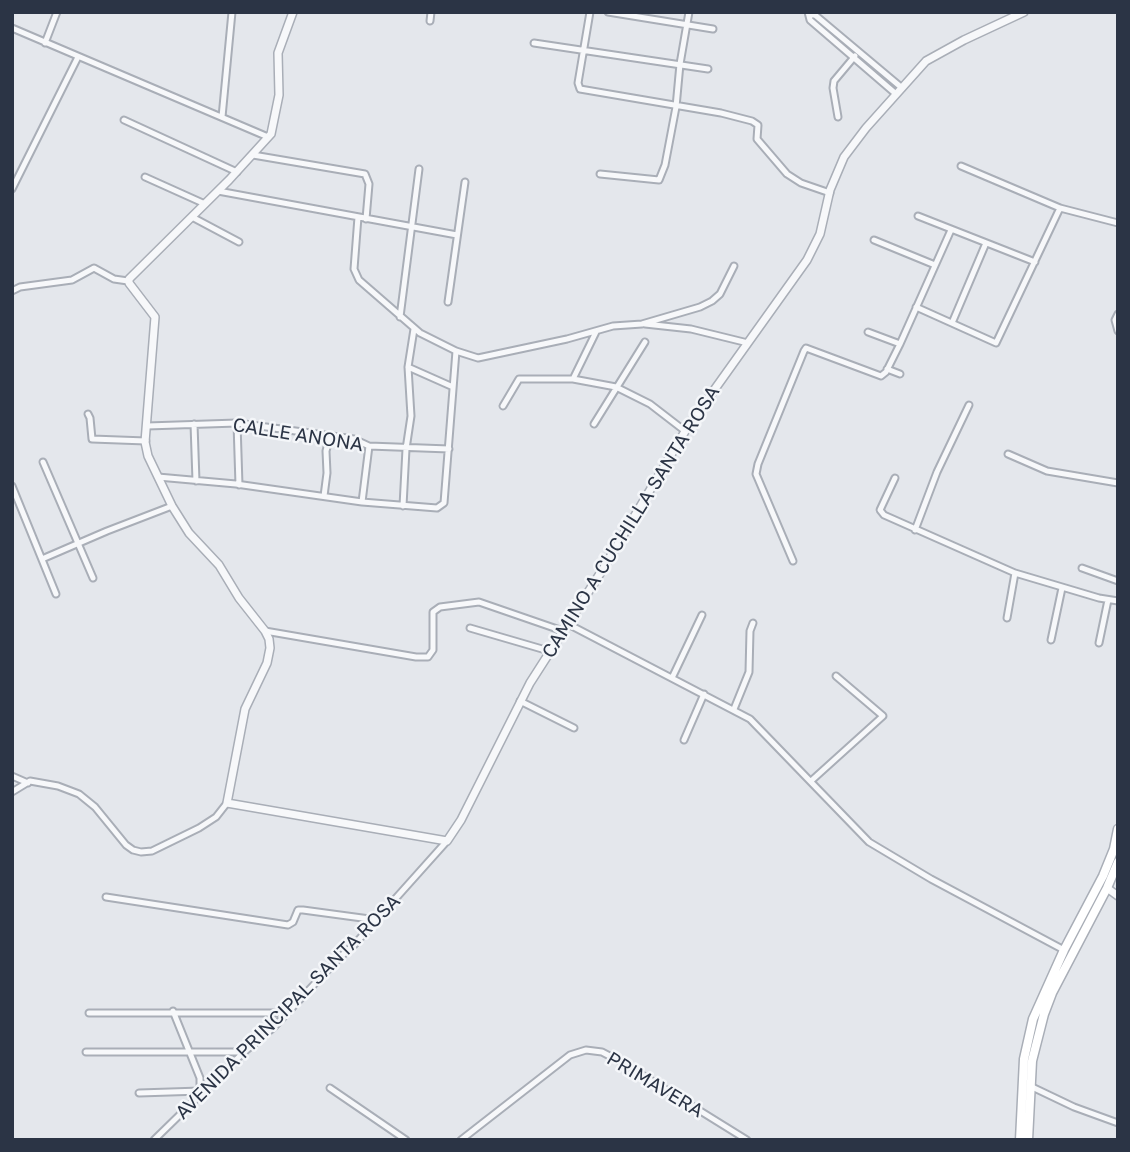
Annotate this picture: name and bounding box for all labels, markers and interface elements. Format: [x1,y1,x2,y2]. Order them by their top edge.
street label: CAMINO A CUCHILLA SANTA ROSA [537,382,725,662]
street label: CALLE ANONA [231,413,365,457]
street label: AVENIDA PRINCIPAL SANTA ROSA [171,890,405,1124]
street label: PRIMAVERA [603,1047,707,1123]

